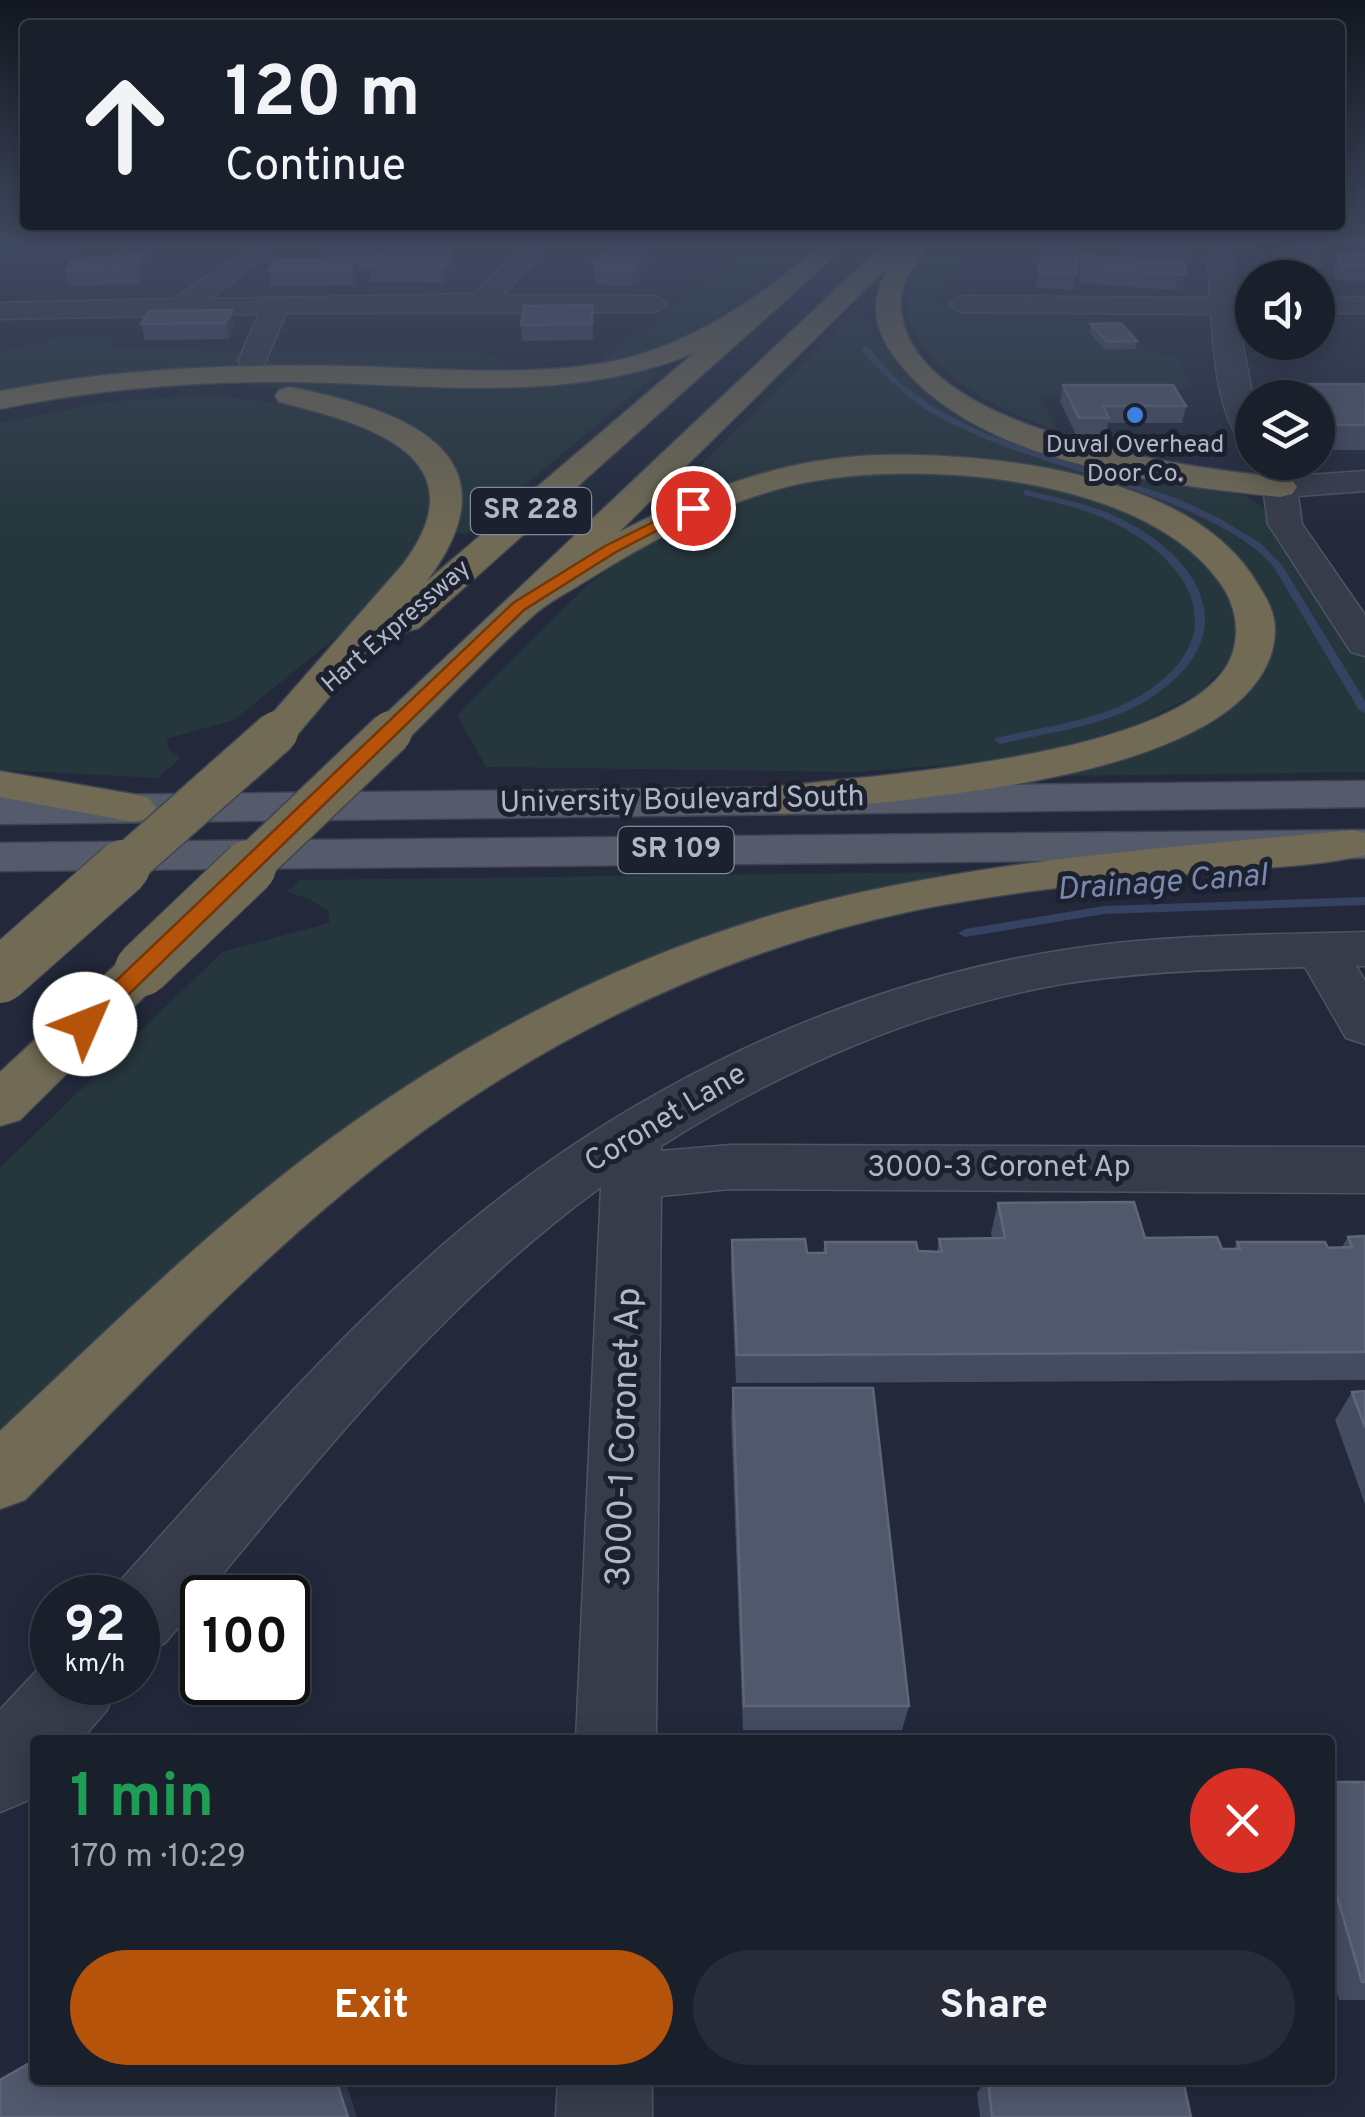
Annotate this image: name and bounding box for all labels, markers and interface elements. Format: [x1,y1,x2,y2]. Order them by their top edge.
text: 120 m [225,52,421,141]
icon: ahead [60,60,190,190]
text: Continue [225,139,406,196]
map controls [1235,260,1335,480]
button: sound [1235,260,1335,360]
button: layers [1235,380,1335,480]
marker: Duval Overhead Door Co. [1124,404,1146,426]
place label: Duval Overhead Door Co. [1046,430,1224,491]
pin [651,466,736,551]
icon: arrive [666,481,721,536]
road number: SR 228 [471,488,591,534]
street label: Hart Expressway [316,554,478,700]
street label: University Boulevard South [499,779,865,823]
road number: SR 109 [618,827,734,873]
water label: Drainage Canal [1055,857,1270,911]
position arrow [33,972,137,1076]
street label: Coronet Lane [579,1056,753,1182]
street label: 3000-3 Coronet Ap [867,1150,1131,1187]
street label: 3000-1 Coronet Ap [598,1287,652,1587]
speed limit sign: 100 [180,1575,310,1705]
text: 92 [64,1596,126,1659]
text: km/h [65,1649,125,1681]
text: 1 min [70,1762,214,1838]
button: close [1190,1768,1295,1873]
text: 170 m · 10:29 [70,1838,246,1878]
button: Exit [70,1950,673,2065]
button: Share [693,1950,1295,2065]

